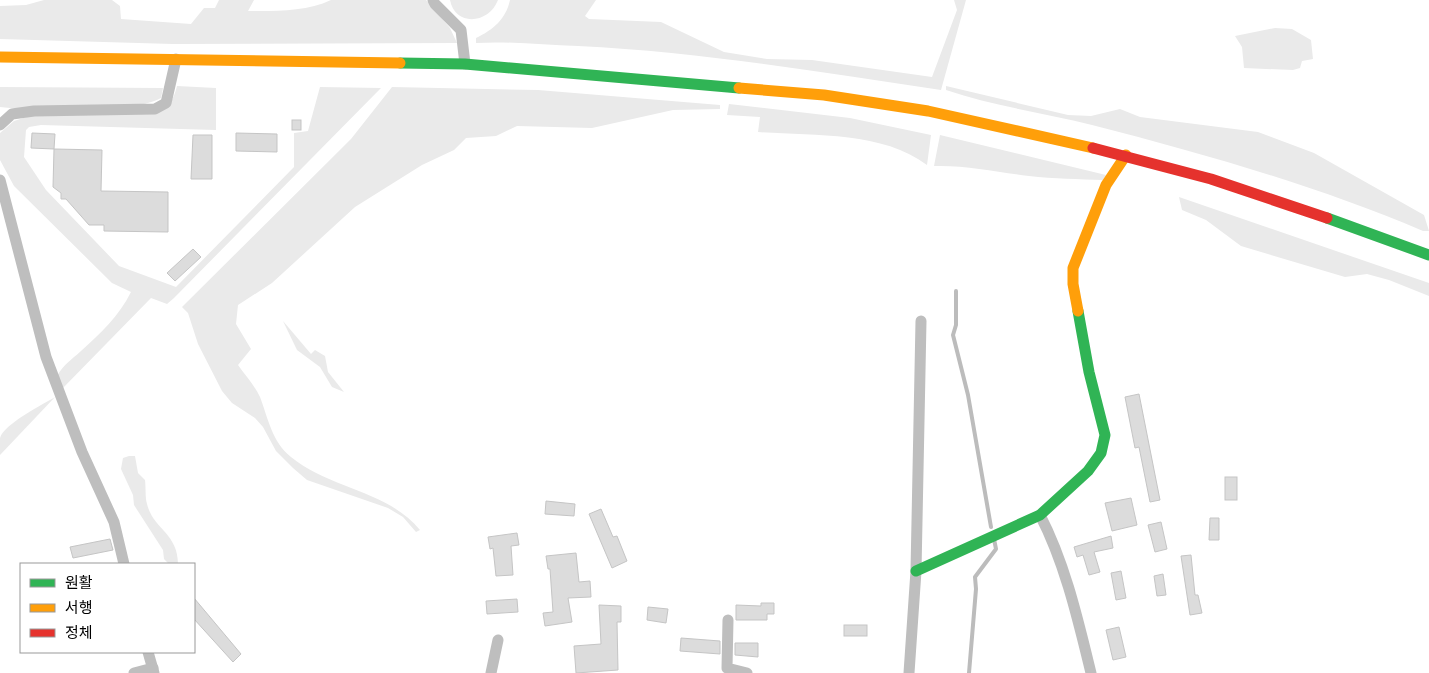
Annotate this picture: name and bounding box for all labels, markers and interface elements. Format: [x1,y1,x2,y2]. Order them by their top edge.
legend [20,563,195,653]
text: 원활 [65,573,93,592]
text: 서행 [65,598,93,617]
text: 정체 [65,623,93,642]

